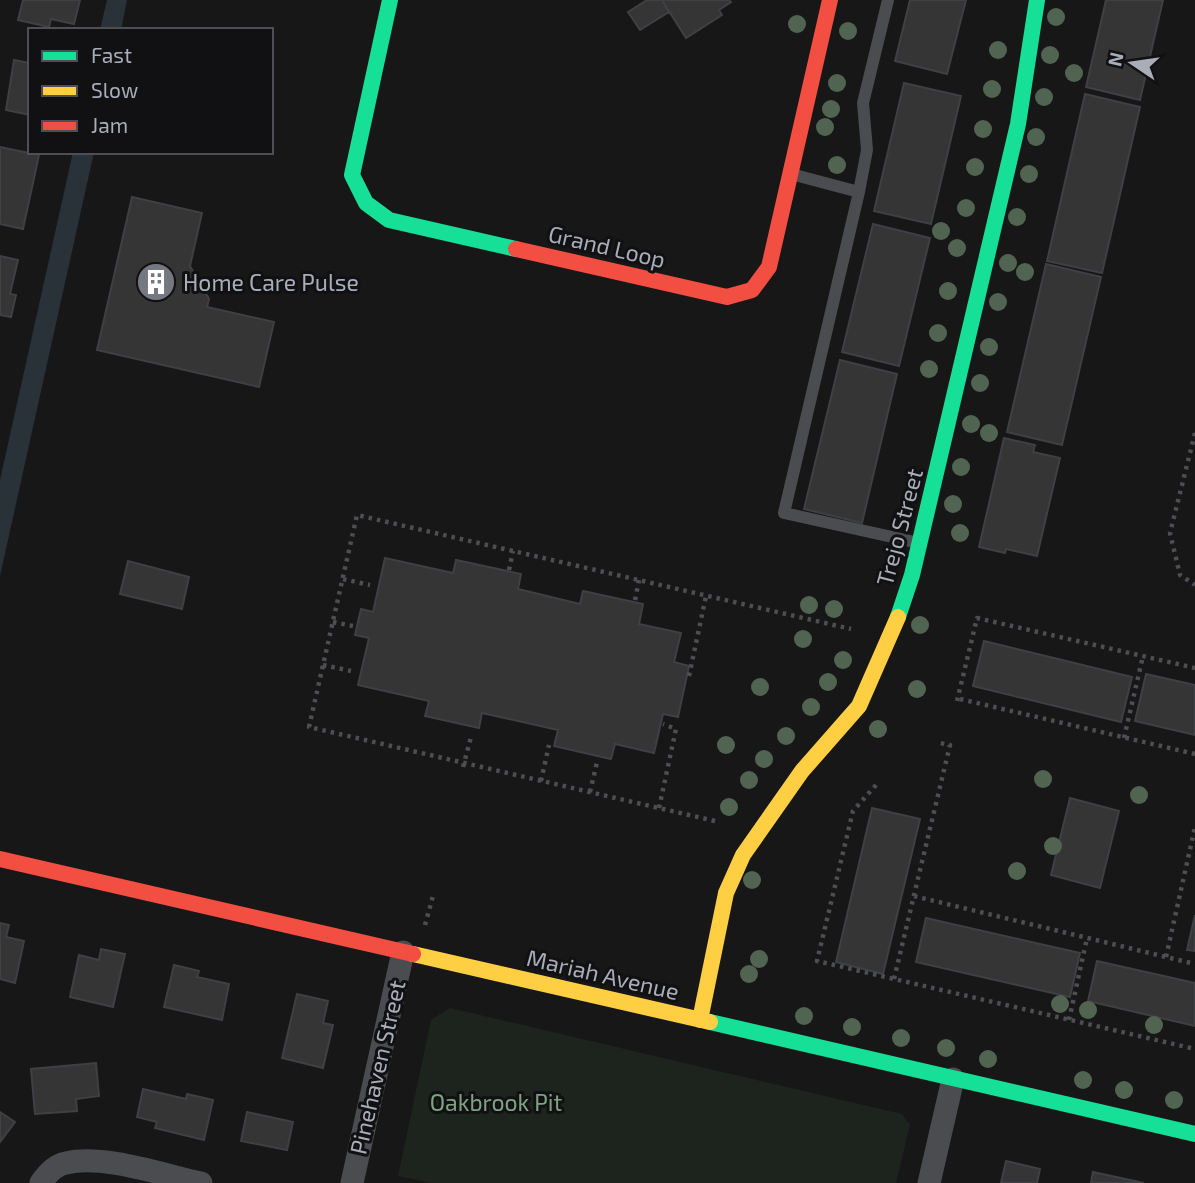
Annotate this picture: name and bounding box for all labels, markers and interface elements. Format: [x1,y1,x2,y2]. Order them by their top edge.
legend [28,28,273,154]
north arrow [1097,28,1167,98]
text: Fast [91,42,132,67]
text: N [1102,50,1128,68]
text: Slow [91,77,138,102]
text: Jam [91,112,128,137]
street label: Grand Loop [546,219,668,273]
building icon: Home Care Pulse [135,261,177,303]
place label: Home Care Pulse [183,268,359,296]
street label: Trejo Street [870,465,928,589]
street label: Mariah Avenue [524,943,682,1005]
street label: Pinehaven Street [343,977,411,1157]
park label: Oakbrook Pit [430,1088,562,1116]

